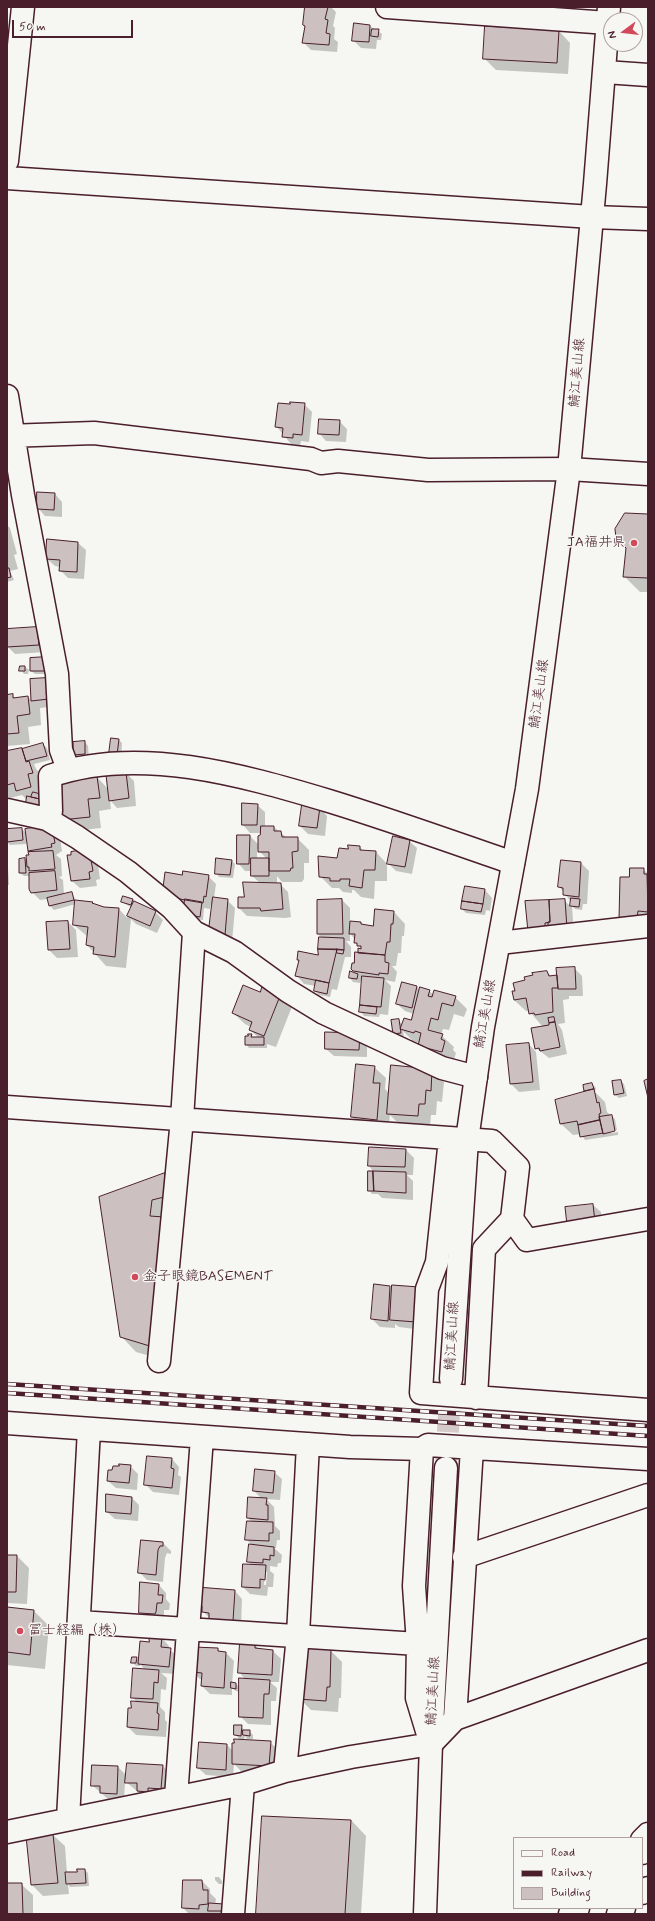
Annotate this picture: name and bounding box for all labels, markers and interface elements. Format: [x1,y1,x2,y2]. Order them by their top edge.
scale bar [14,12,135,38]
north arrow [603,12,643,52]
text: 50 m [19,19,46,35]
text: N [605,30,620,40]
street label: 鯖江美山線 [567,337,589,409]
place label: JA福井県 [567,535,626,551]
marker: JA福井県 [629,538,639,548]
street label: 鯖江美山線 [527,658,553,730]
street label: 鯖江美山線 [472,978,500,1050]
place label: 金子眼鏡BASEMENT [143,1269,272,1285]
marker: 金子眼鏡BASEMENT [130,1272,140,1282]
street label: 鯖江美山線 [443,1301,463,1371]
place label: 冨士経編（株） [28,1623,126,1639]
marker: 冨士経編（株） [15,1626,25,1636]
street label: 鯖江美山線 [424,1656,444,1726]
legend [513,1837,643,1909]
text: Road [551,1845,575,1861]
text: Railway [551,1865,592,1881]
text: Building [551,1885,591,1901]

